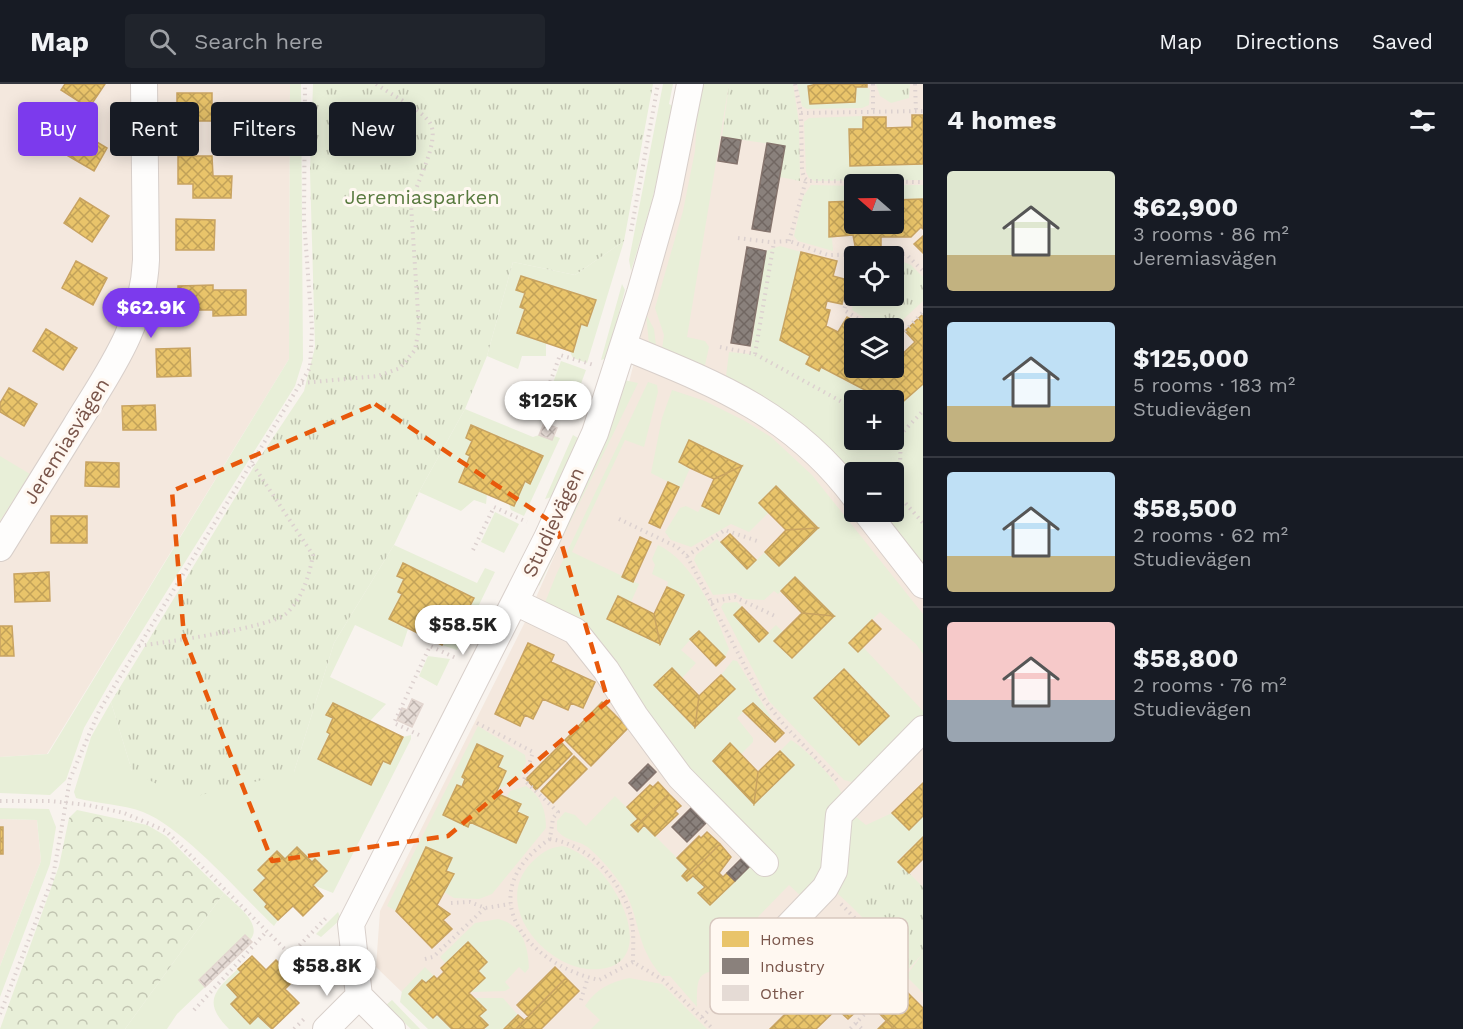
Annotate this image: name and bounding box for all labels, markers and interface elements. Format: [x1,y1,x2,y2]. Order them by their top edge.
search box [125,14,545,68]
text: Map [30,25,89,58]
icon: search [146,25,179,58]
text: Search here [194,29,323,54]
text: Map [1159,29,1202,54]
text: Directions [1235,29,1339,54]
text: Saved [1372,29,1433,54]
chip: Buy [18,102,98,156]
chip: Rent [110,102,199,156]
chip: Filters [211,102,317,156]
chip: New [329,102,416,156]
icon: filters [1406,104,1439,137]
text: 4 homes [947,105,1056,135]
north arrow [844,174,904,234]
map controls [844,174,904,522]
park label: Jeremiasparken [344,185,500,209]
text: $62,900 [1133,192,1238,222]
icon: home [995,195,1067,267]
text: 3 rooms · 86 m² [1133,222,1289,246]
button: locate [844,246,904,306]
text: Jeremiasvägen [1133,246,1277,270]
pin: $62.9K [102,288,200,339]
text: $62.9K [116,295,186,319]
button: layers [844,318,904,378]
text: $125,000 [1133,343,1249,373]
icon: home [995,346,1067,418]
text: 5 rooms · 183 m² [1133,373,1295,397]
street label: Jeremiasvägen [18,374,114,508]
pin: $125K [506,381,590,432]
text: $125K [519,388,577,412]
button: + [844,390,904,450]
text: Studievägen [1133,397,1252,421]
button: − [844,462,904,522]
street label: Studievägen [517,463,589,581]
text: $58,500 [1133,493,1237,523]
icon: home [995,496,1067,568]
text: 2 rooms · 62 m² [1133,523,1288,547]
text: Studievägen [1133,547,1252,571]
pin: $58.5K [414,605,512,656]
text: $58.5K [429,612,497,636]
text: $58,800 [1133,643,1238,673]
icon: home [995,646,1067,718]
text: 2 rooms · 76 m² [1133,673,1286,697]
text: Studievägen [1133,697,1252,721]
legend [710,918,908,1014]
text: Homes [760,930,814,949]
pin: $58.8K [278,946,376,997]
text: $58.8K [292,953,362,977]
text: Industry [760,957,825,976]
text: Other [760,984,805,1003]

